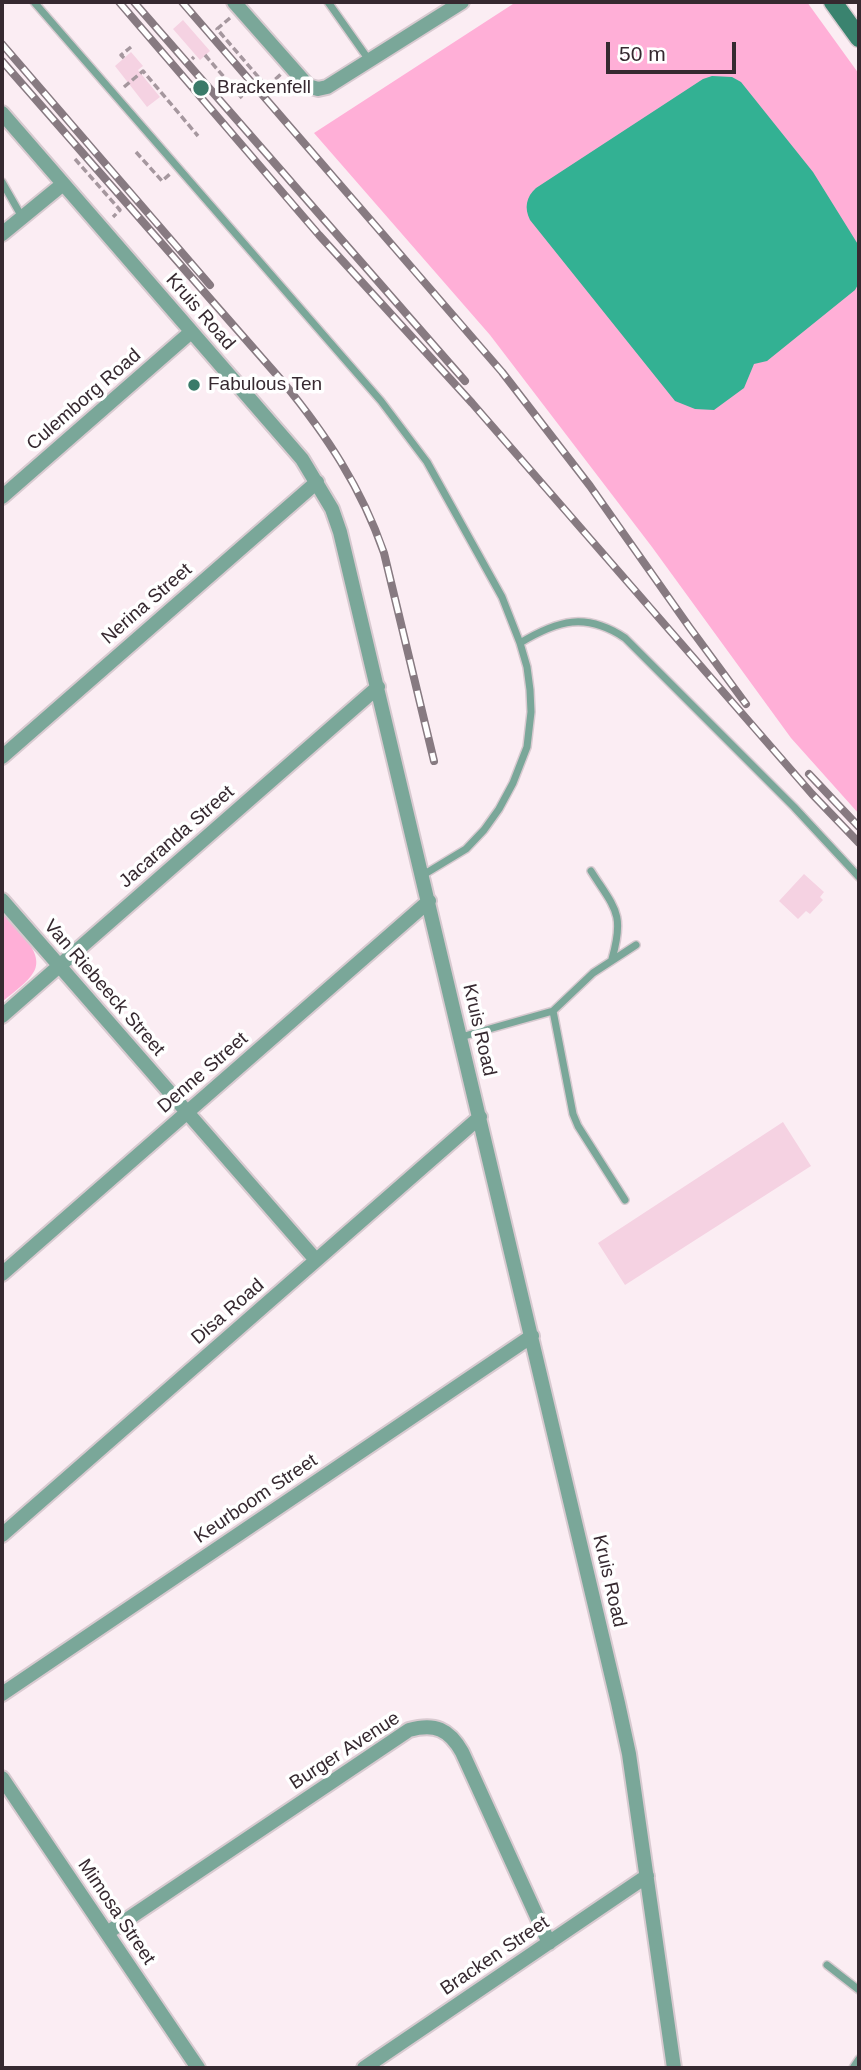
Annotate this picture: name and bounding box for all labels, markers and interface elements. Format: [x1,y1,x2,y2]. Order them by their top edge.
scale bar [609,28,738,72]
text: 50 m [619,42,666,65]
place label: Brackenfell [217,77,311,99]
marker: Brackenfell [191,78,211,98]
street label: Kruis Road [161,269,239,355]
street label: Culemborg Road [22,344,146,456]
place label: Fabulous Ten [208,374,322,396]
marker: Fabulous Ten [186,377,202,393]
street label: Nerina Street [97,559,197,649]
street label: Jacaranda Street [115,781,239,893]
street label: Van Riebeeck Street [39,915,169,1061]
street label: Kruis Road [457,982,501,1078]
street label: Denne Street [153,1028,253,1118]
street label: Disa Road [187,1274,269,1350]
street label: Keurboom Street [190,1449,322,1549]
street label: Kruis Road [587,1533,631,1629]
street label: Burger Avenue [286,1707,404,1795]
street label: Mimosa Street [72,1855,160,1969]
street label: Bracken Street [437,1911,553,2001]

